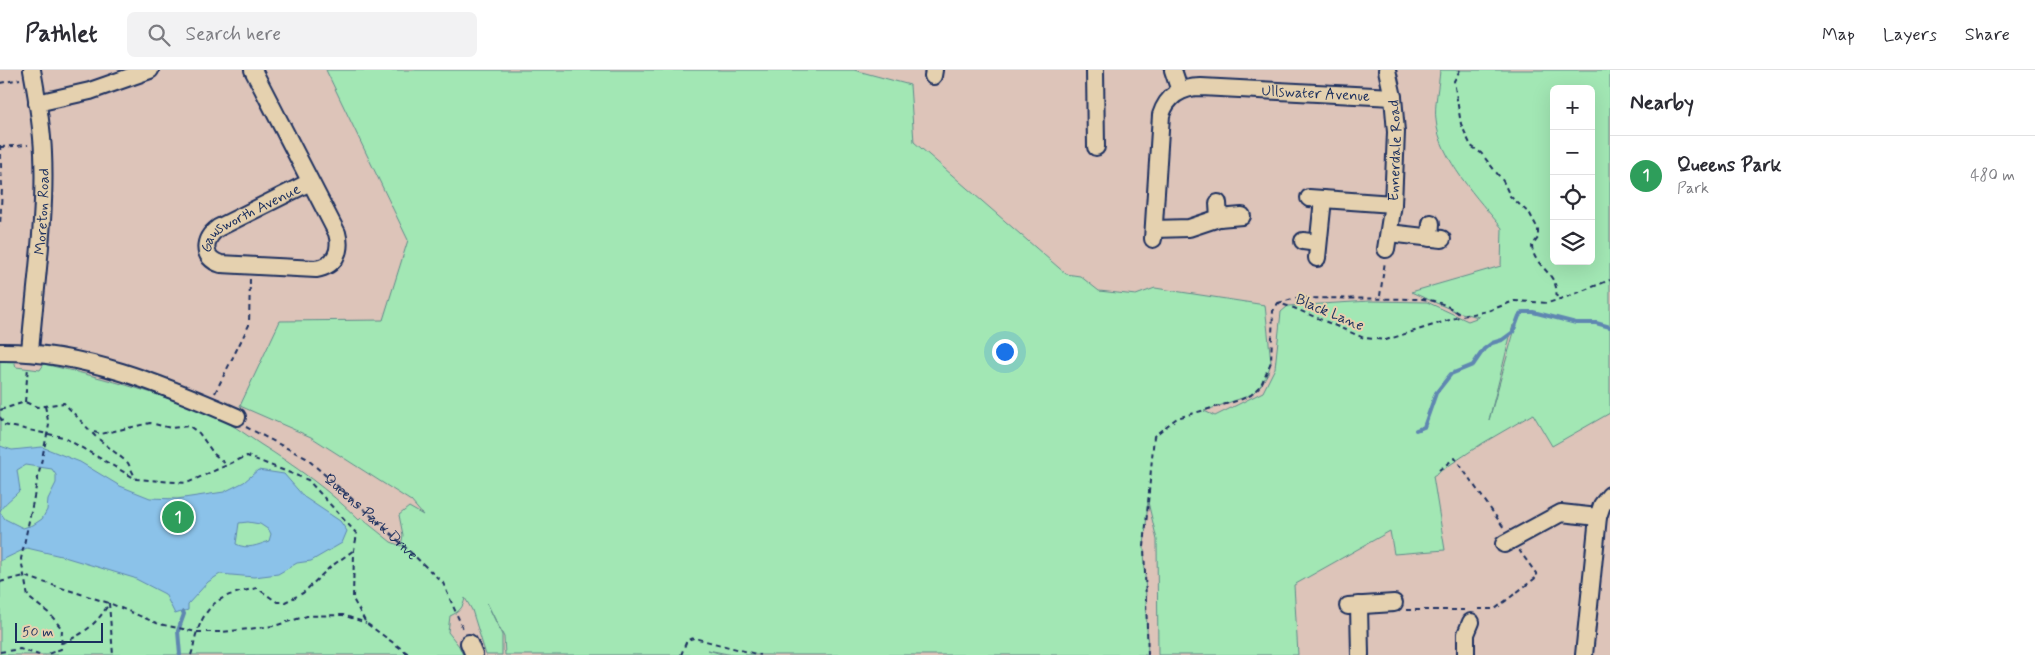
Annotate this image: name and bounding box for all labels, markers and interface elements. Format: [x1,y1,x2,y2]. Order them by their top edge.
search box [127,12,477,57]
text: Pathlet [25,19,97,50]
icon: search [145,21,173,49]
text: Search here [185,22,281,47]
text: Map [1822,23,1855,47]
text: Layers [1883,23,1937,47]
text: Share [1965,23,2010,47]
street label: Ullswater Avenue [1261,81,1371,107]
map controls [1550,85,1595,265]
button: + [1550,85,1595,130]
text: Nearby [1630,89,1694,117]
street label: Ennerdale Road [1384,99,1407,202]
button: − [1550,130,1595,175]
text: Queens Park [1677,153,1781,178]
text: 1 [1642,165,1650,186]
text: 480 m [1970,165,2015,186]
street label: Moreton Road [30,168,55,256]
button: locate [1550,175,1595,220]
text: Park [1677,178,1709,199]
street label: Gawsworth Avenue [197,179,304,253]
button: layers [1550,220,1595,265]
street label: Black Lane [1292,290,1367,336]
your location [992,339,1018,365]
street label: Queens Park Drive [319,469,422,565]
pin: 1 [162,498,194,536]
scale bar [15,620,102,643]
text: 50 m [22,623,53,641]

